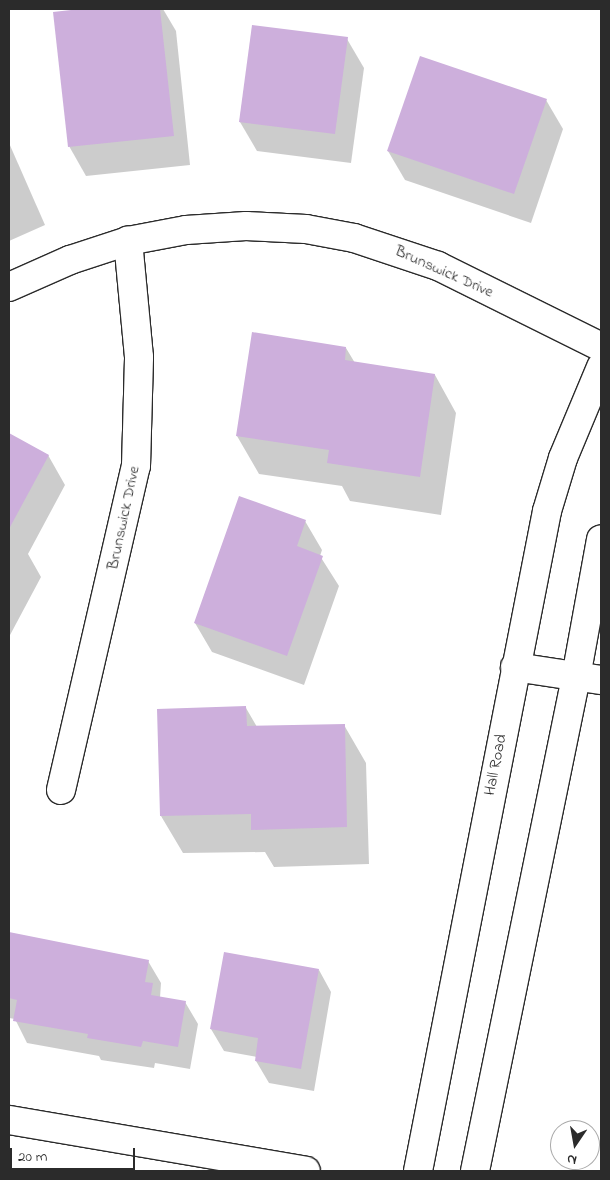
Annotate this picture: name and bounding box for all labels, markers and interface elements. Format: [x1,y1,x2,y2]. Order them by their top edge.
street label: Brunswick Drive [392,242,496,302]
street label: Brunswick Drive [104,464,144,572]
street label: Hall Road [481,733,511,797]
north arrow [550,1120,600,1170]
scale bar [12,1138,138,1170]
text: 20 m [18,1146,47,1168]
text: N [565,1148,579,1170]

